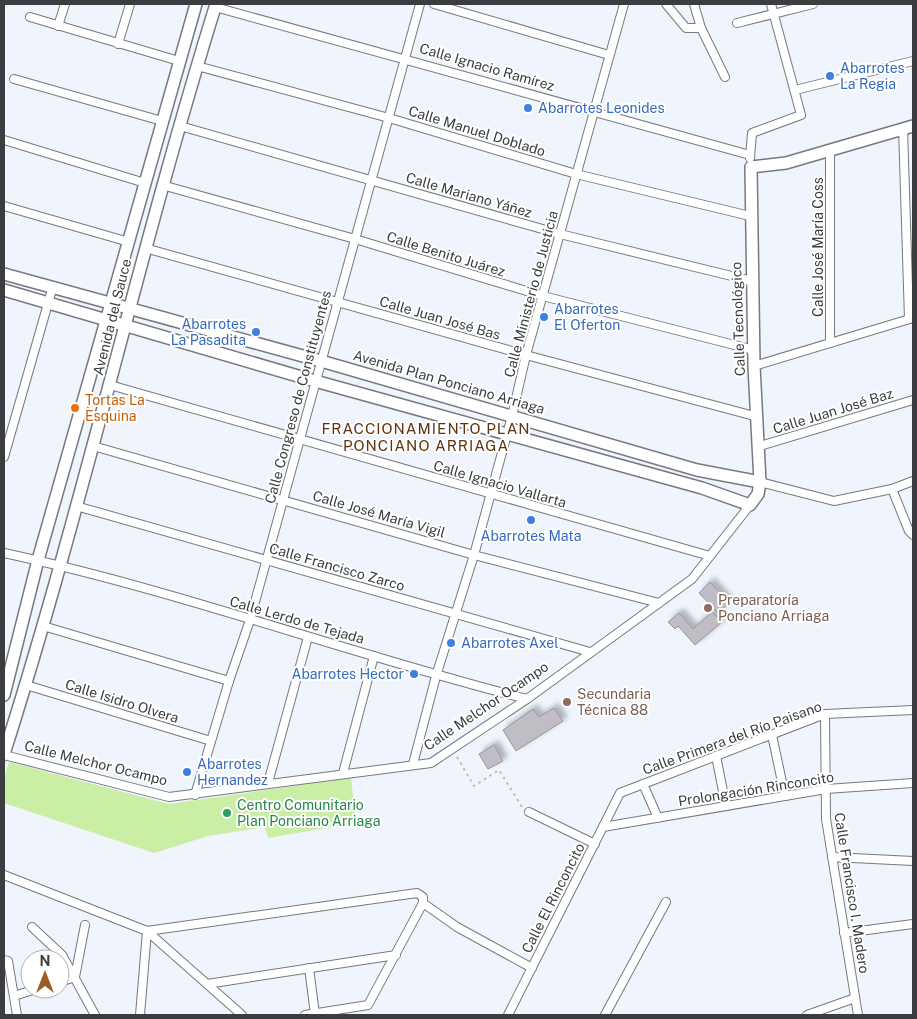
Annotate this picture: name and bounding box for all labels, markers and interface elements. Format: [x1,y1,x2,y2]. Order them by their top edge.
street label: Calle Ignacio Ramírez [418,40,557,94]
place label: Abarrotes La Regia [840,60,905,92]
marker: Abarrotes La Regia [824,70,836,82]
place label: Abarrotes Leonides [538,100,664,116]
marker: Abarrotes Leonides [522,102,534,114]
street label: Calle Manuel Doblado [407,103,548,160]
street label: Calle Mariano Yáñez [404,169,534,221]
street label: Calle José María Coss [810,177,826,317]
street label: Calle Ministerio de Justicia [501,209,561,379]
street label: Calle Benito Juárez [385,228,507,280]
street label: Avenida del Sauce [90,257,134,377]
street label: Calle Tecnológico [728,261,748,377]
street label: Calle Congreso de Constituyentes [262,289,334,505]
street label: Calle Juan José Bas [378,293,502,343]
place label: Abarrotes El Oferton [554,301,620,333]
marker: Abarrotes El Oferton [538,311,550,323]
place label: Abarrotes La Pasadita [171,316,246,348]
marker: Abarrotes La Pasadita [250,326,262,338]
street label: Avenida Plan Ponciano Arriaga [351,347,547,417]
street label: Calle Juan José Baz [771,385,895,437]
place label: Tortas La Esquina [85,392,145,424]
marker: Tortas La Esquina [69,402,81,414]
district label: FRACCIONAMIENTO PLAN PONCIANO ARRIAGA [321,420,531,454]
street label: Calle Ignacio Vallarta [432,457,568,511]
street label: Calle José María Vigil [311,487,447,541]
marker: Abarrotes Mata [525,514,537,526]
place label: Abarrotes Mata [481,528,581,544]
street label: Calle Francisco Zarco [267,540,407,594]
place label: Preparatoría Ponciano Arriaga [718,592,829,624]
street label: Calle Lerdo de Tejada [228,593,366,647]
marker: Preparatoría Ponciano Arriaga [702,602,714,614]
place label: Abarrotes Axel [461,635,559,651]
marker: Abarrotes Axel [445,637,457,649]
street label: Calle Melchor Ocampo [421,658,551,754]
place label: Abarrotes Hector [292,666,404,682]
marker: Abarrotes Hector [408,668,420,680]
street label: Calle Isidro Olvera [63,676,181,726]
place label: Secundaria Técnica 88 [577,686,651,718]
marker: Secundaria Técnica 88 [561,696,573,708]
street label: Calle Primera del Río Paisano [640,698,824,778]
street label: Calle Melchor Ocampo [23,737,169,789]
place label: Abarrotes Hernandez [197,756,268,788]
marker: Abarrotes Hernandez [181,766,193,778]
street label: Prolongación Rinconcito [677,769,835,809]
place label: Centro Comunitario Plan Ponciano Arriaga [237,797,380,829]
marker: Centro Comunitario Plan Ponciano Arriaga [221,807,233,819]
street label: Calle Francisco I. Madero [831,811,873,975]
street label: Calle El Rinconcito [518,840,588,956]
north arrow [20,949,70,999]
text: N [40,953,50,969]

